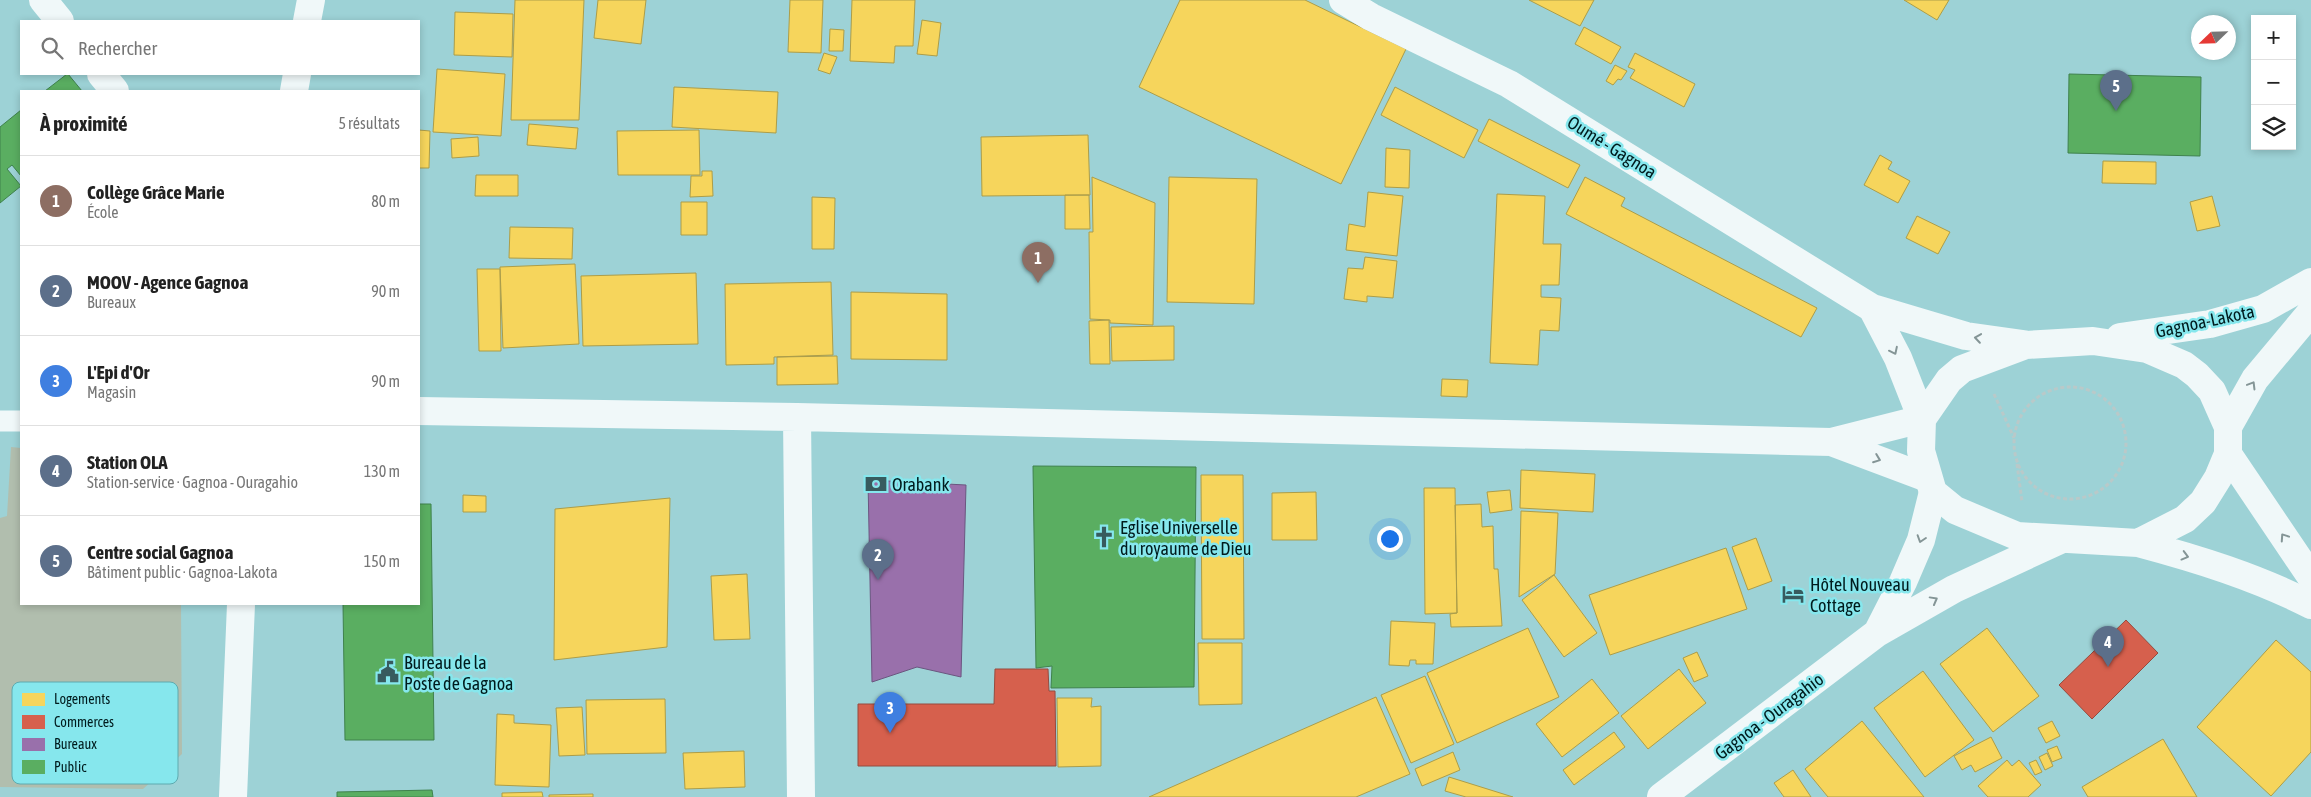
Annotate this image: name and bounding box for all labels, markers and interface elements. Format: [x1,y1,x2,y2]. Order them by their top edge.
north arrow [2191,15,2236,60]
map controls [2251,15,2296,150]
button: + [2251,15,2296,60]
search box [20,20,420,75]
icon: search [38,34,66,62]
text: Rechercher [78,37,157,59]
button: − [2251,60,2296,105]
pin: 5 [2100,70,2132,111]
button: layers [2251,105,2296,150]
text: À proximité [40,111,128,135]
street label: Oumé - Gagnoa [1564,111,1660,183]
text: 5 résultats [338,114,400,132]
text: Collège Grâce Marie [87,181,225,203]
text: 1 [52,192,60,210]
text: 80 m [371,192,400,210]
text: École [87,203,119,221]
pin: 1 [1022,242,1054,283]
text: MOOV - Agence Gagnoa [87,271,248,293]
text: 2 [52,282,60,300]
text: 90 m [371,282,400,300]
text: Bureaux [87,293,136,311]
street label: Gagnoa-Lakota [2154,300,2256,342]
one-way arrow [1974,333,1982,343]
one-way arrow [1888,346,1898,355]
text: L'Epi d'Or [87,361,149,383]
text: 3 [52,372,60,390]
text: 90 m [371,372,400,390]
one-way arrow [2246,381,2256,390]
text: Magasin [87,383,136,401]
text: Station OLA [87,451,168,473]
one-way arrow [1872,453,1881,463]
text: 4 [52,462,60,480]
text: 130 m [364,462,400,480]
bank icon: Orabank [863,471,889,497]
text: Station-service · Gagnoa - Ouragahio [87,473,298,491]
place label: Orabank [892,474,949,495]
place label: Eglise Universelle du royaume de Dieu [1120,517,1251,559]
church icon: Eglise Universelle du royaume de Dieu [1091,524,1117,550]
your location [1377,526,1403,552]
one-way arrow [2280,533,2290,542]
one-way arrow [1917,534,1927,543]
pin: 2 [862,539,894,580]
text: Centre social Gagnoa [87,541,233,563]
one-way arrow [2181,550,2190,561]
text: 5 [52,552,60,570]
text: 150 m [364,552,400,570]
text: Bâtiment public · Gagnoa-Lakota [87,563,278,581]
place label: Hôtel Nouveau Cottage [1810,574,1910,616]
hotel icon: Hôtel Nouveau Cottage [1780,581,1806,607]
one-way arrow [1929,597,1938,607]
pin: 4 [2092,626,2124,667]
place label: Bureau de la Poste de Gagnoa [404,652,513,694]
public building icon: Bureau de la Poste de Gagnoa [375,659,401,685]
street label: Gagnoa - Ouragahio [1711,668,1827,764]
legend [12,682,178,784]
text: Logements [54,691,110,707]
pin: 3 [874,692,906,733]
text: Commerces [54,714,114,730]
text: Bureaux [54,736,97,752]
text: Public [54,759,87,775]

